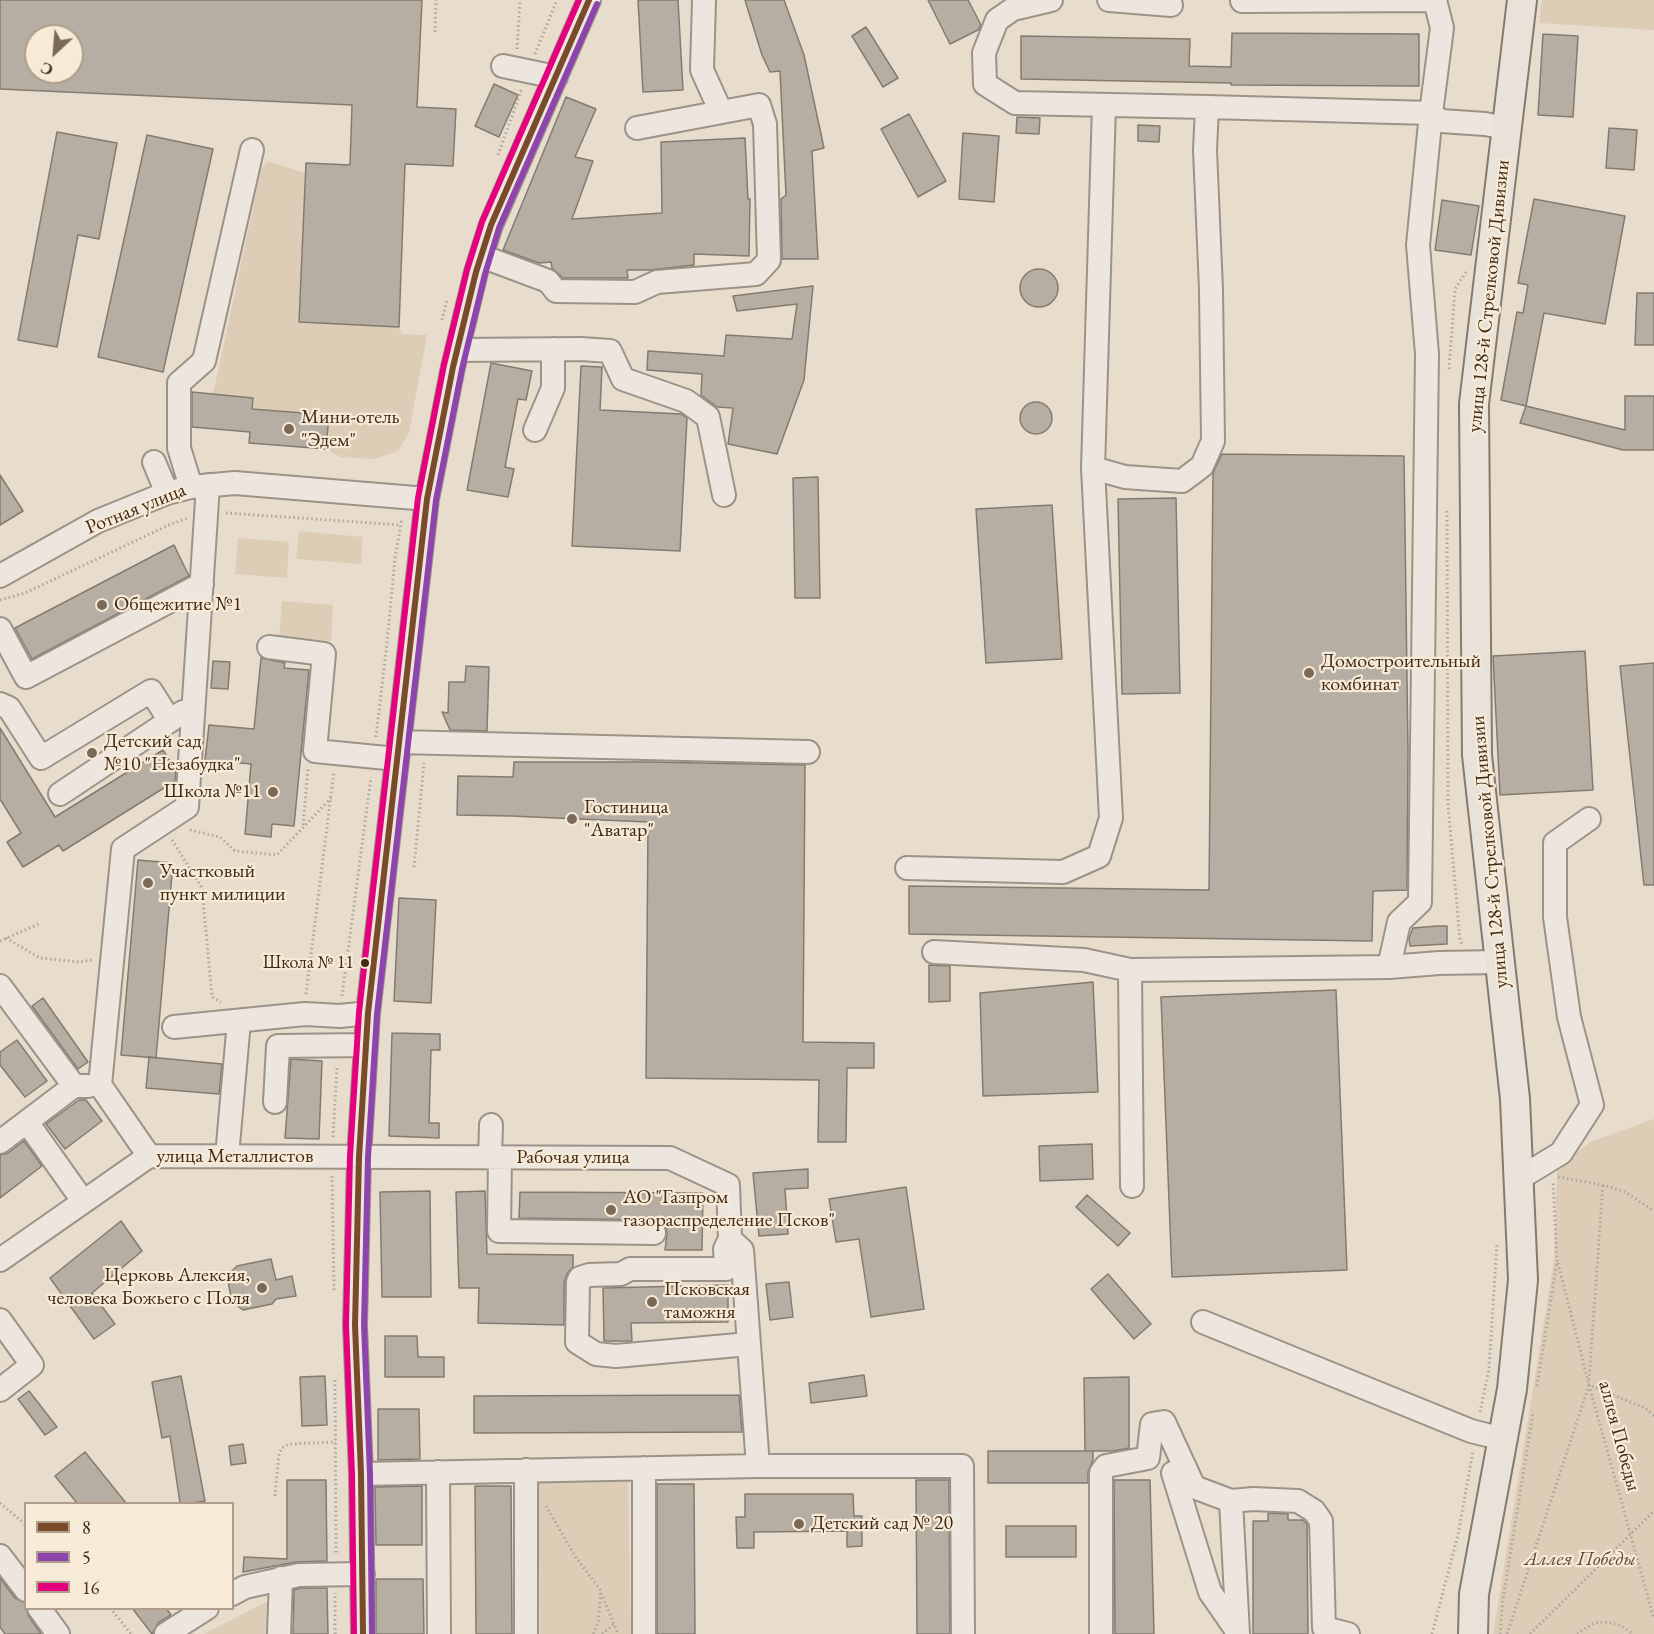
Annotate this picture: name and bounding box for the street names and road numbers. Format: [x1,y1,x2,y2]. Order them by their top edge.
street label: улица 128-й Стрелковой Дивизии [1463,158,1515,434]
street label: Ротная улица [82,478,190,540]
street label: улица 128-й Стрелковой Дивизии [1466,714,1514,990]
street label: улица Металлистов [157,1145,313,1169]
street label: Рабочая улица [516,1146,630,1170]
street label: аллея Победы [1593,1378,1645,1494]

